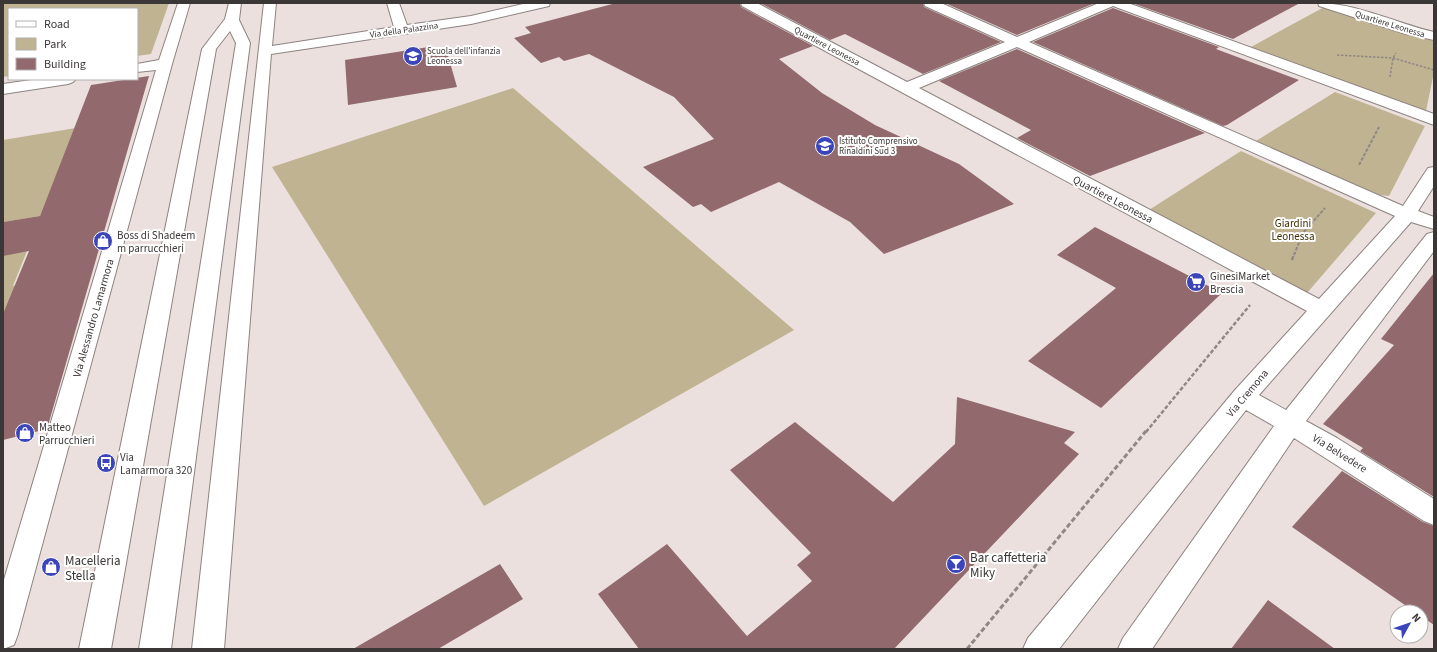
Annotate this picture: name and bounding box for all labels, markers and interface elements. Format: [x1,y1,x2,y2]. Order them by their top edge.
legend [8,8,138,80]
street label: Quartiere Leonessa [1353,8,1426,41]
text: Road [44,16,70,33]
street label: Via della Palazzina [369,19,439,42]
street label: Quartiere Leonessa [792,24,862,69]
text: Park [44,36,66,53]
school or university icon: Scuola dell'infanzia Leonessa [402,45,424,67]
place label: Scuola dell'infanzia Leonessa [427,45,500,68]
text: Building [44,56,86,73]
school or university icon: Istituto Comprensivo Rinaldini Sud 3 [814,135,836,157]
place label: Istituto Comprensivo Rinaldini Sud 3 [839,135,918,158]
street label: Quartiere Leonessa [1070,172,1155,227]
park label: Giardini Leonessa [1272,216,1314,244]
place label: Boss di Shadeem m parrucchieri [117,228,195,256]
shop icon: Boss di Shadeem m parrucchieri [92,230,114,252]
street label: Via Alessandro Lamarmora [69,257,118,379]
place label: GinesiMarket Brescia [1210,269,1270,297]
supermarket icon: GinesiMarket Brescia [1185,271,1207,293]
street label: Via Cremona [1223,366,1272,420]
place label: Matteo Parrucchieri [39,420,94,448]
shop icon: Matteo Parrucchieri [14,422,36,444]
street label: Via Belvedere [1309,431,1371,477]
place label: Via Lamarmora 320 [120,450,192,478]
bus stop icon: Via Lamarmora 320 [95,452,117,474]
place label: Bar caffetteria Miky [970,549,1046,582]
place label: Macelleria Stella [65,552,120,585]
bar icon: Bar caffetteria Miky [945,553,967,575]
shop icon: Macelleria Stella [40,556,62,578]
north arrow [1389,604,1429,644]
text: N [1408,610,1424,626]

